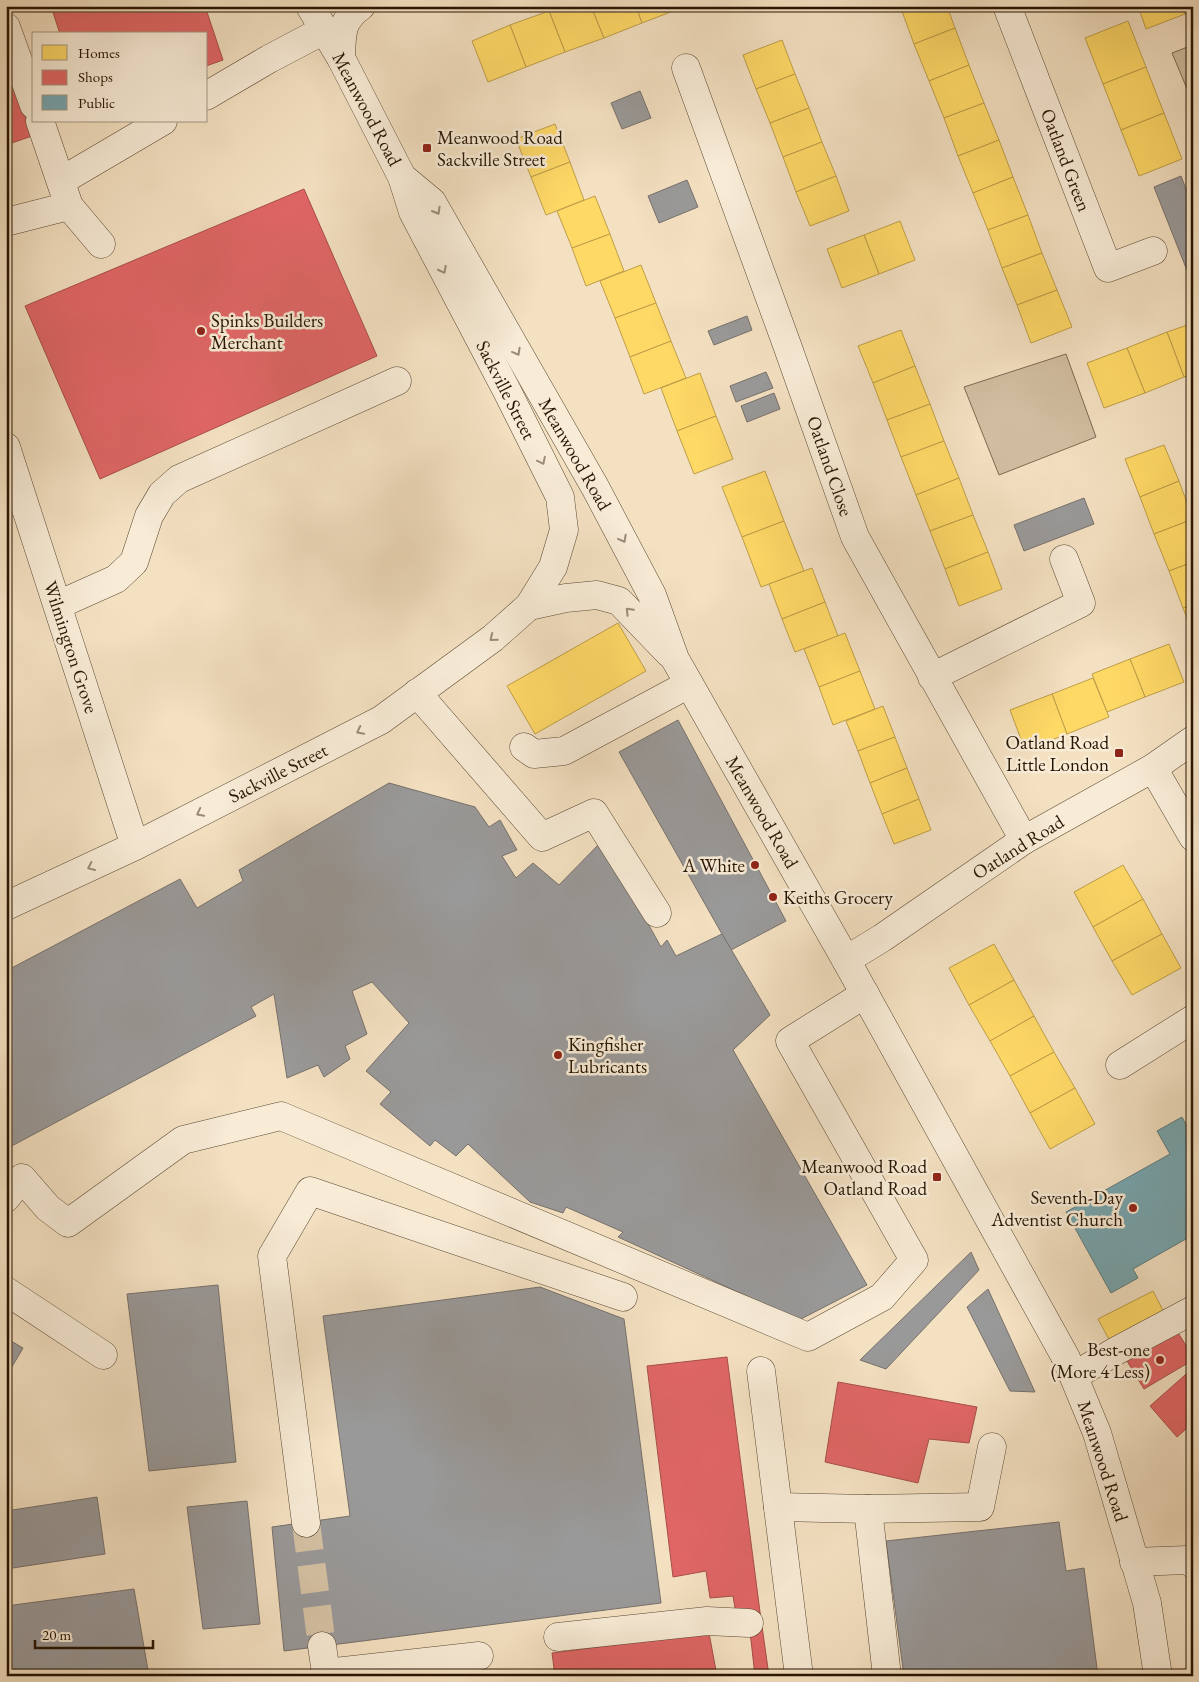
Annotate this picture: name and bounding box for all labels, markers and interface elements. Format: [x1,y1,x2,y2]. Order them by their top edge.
legend [32,32,208,122]
text: Homes [78,43,120,62]
street label: Meanwood Road [326,48,408,171]
text: Shops [78,67,113,86]
text: Public [78,93,115,112]
street label: Oatland Green [1035,105,1097,215]
place label: Meanwood Road Sackville Street [437,125,563,172]
marker: Meanwood Road Sackville Street [421,142,433,154]
one-way arrow [430,206,440,215]
one-way arrow [437,265,447,274]
place label: Spinks Builders Merchant [211,308,323,355]
marker: Spinks Builders Merchant [195,325,207,337]
street label: Sackville Street [470,336,542,444]
one-way arrow [511,347,521,356]
street label: Meanwood Road [533,393,617,515]
street label: Oatland Close [801,412,859,520]
one-way arrow [536,455,546,464]
one-way arrow [617,534,627,543]
street label: Wilmington Grove [38,578,104,716]
one-way arrow [626,608,635,617]
one-way arrow [490,632,499,640]
one-way arrow [356,725,365,735]
place label: Oatland Road Little London [1006,730,1109,777]
street label: Sackville Street [224,737,332,809]
marker: Oatland Road Little London [1113,747,1125,759]
street label: Meanwood Road [720,751,804,873]
one-way arrow [196,807,205,817]
street label: Oatland Road [968,809,1069,885]
place label: A White [682,853,745,878]
marker: A White [749,859,761,871]
one-way arrow [87,860,96,871]
place label: Keiths Grocery [783,885,893,910]
marker: Keiths Grocery [767,891,779,903]
place label: Kingfisher Lubricants [568,1032,647,1079]
marker: Kingfisher Lubricants [552,1049,564,1061]
place label: Meanwood Road Oatland Road [801,1154,927,1201]
marker: Meanwood Road Oatland Road [931,1171,943,1183]
place label: Seventh-Day Adventist Church [990,1185,1124,1232]
marker: Seventh-Day Adventist Church [1127,1202,1139,1214]
place label: Best-one (More 4 Less) [1051,1337,1150,1384]
marker: Best-one (More 4 Less) [1154,1354,1166,1366]
street label: Meanwood Road [1072,1397,1134,1525]
scale bar [35,1617,152,1649]
text: 20 m [42,1625,71,1644]

